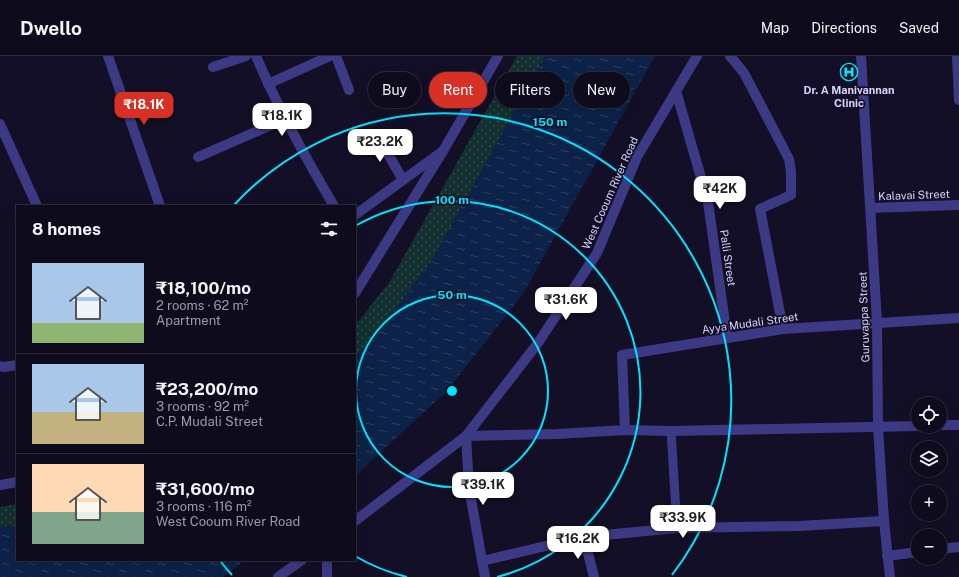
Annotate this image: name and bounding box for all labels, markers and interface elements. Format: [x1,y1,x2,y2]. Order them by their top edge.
text: Dwello [20,17,82,39]
text: Map [761,20,789,36]
text: Directions [811,20,877,36]
text: Saved [899,20,939,36]
hospital icon: Dr. A Manivannan Clinic [839,62,859,82]
chip: Buy [368,72,421,108]
chip: Rent [429,72,487,108]
chip: Filters [495,72,565,108]
chip: New [573,72,630,108]
place label: Dr. A Manivannan Clinic [803,84,895,109]
pin: ₹18.1K [111,92,177,126]
text: ₹18.1K [123,97,165,112]
pin: ₹18.1K [249,103,315,137]
text: ₹18.1K [261,108,303,123]
text: 150 m [533,115,567,129]
pin: ₹23.2K [347,129,413,163]
text: ₹23.2K [357,134,403,149]
street label: West Cooum River Road [580,135,640,251]
pin: ₹42K [696,176,744,210]
text: ₹42K [703,181,737,196]
street label: Kalavai Street [878,188,950,202]
text: 100 m [435,193,469,207]
icon: filters [318,218,340,240]
text: 8 homes [32,219,101,239]
street label: Palli Street [718,229,738,287]
street label: Guruvappa Street [856,271,872,363]
text: ₹18,100/mo [156,278,251,298]
icon: home [64,279,112,327]
pin: ₹31.6K [533,287,599,321]
text: 50 m [437,288,467,302]
text: ₹31.6K [544,292,588,307]
text: 2 rooms · 62 m² [156,298,249,313]
street label: Ayya Mudali Street [701,310,799,336]
text: Apartment [156,313,221,328]
text: ₹23,200/mo [156,379,258,399]
icon: home [64,380,112,428]
centre of rings [445,384,459,398]
map controls [911,397,947,565]
button: locate [911,397,947,433]
text: 3 rooms · 92 m² [156,399,249,414]
text: C.P. Mudali Street [156,414,263,429]
button: layers [911,441,947,477]
pin: ₹39.1K [450,472,516,506]
text: ₹39.1K [461,477,505,492]
text: ₹31,600/mo [156,479,255,499]
icon: home [64,480,112,528]
button: + [911,485,947,521]
text: 3 rooms · 116 m² [156,499,252,514]
pin: ₹33.9K [650,505,716,539]
text: ₹33.9K [660,510,707,525]
text: West Cooum River Road [156,514,300,529]
pin: ₹16.2K [545,526,611,560]
button: − [911,529,947,565]
text: ₹16.2K [556,531,600,546]

